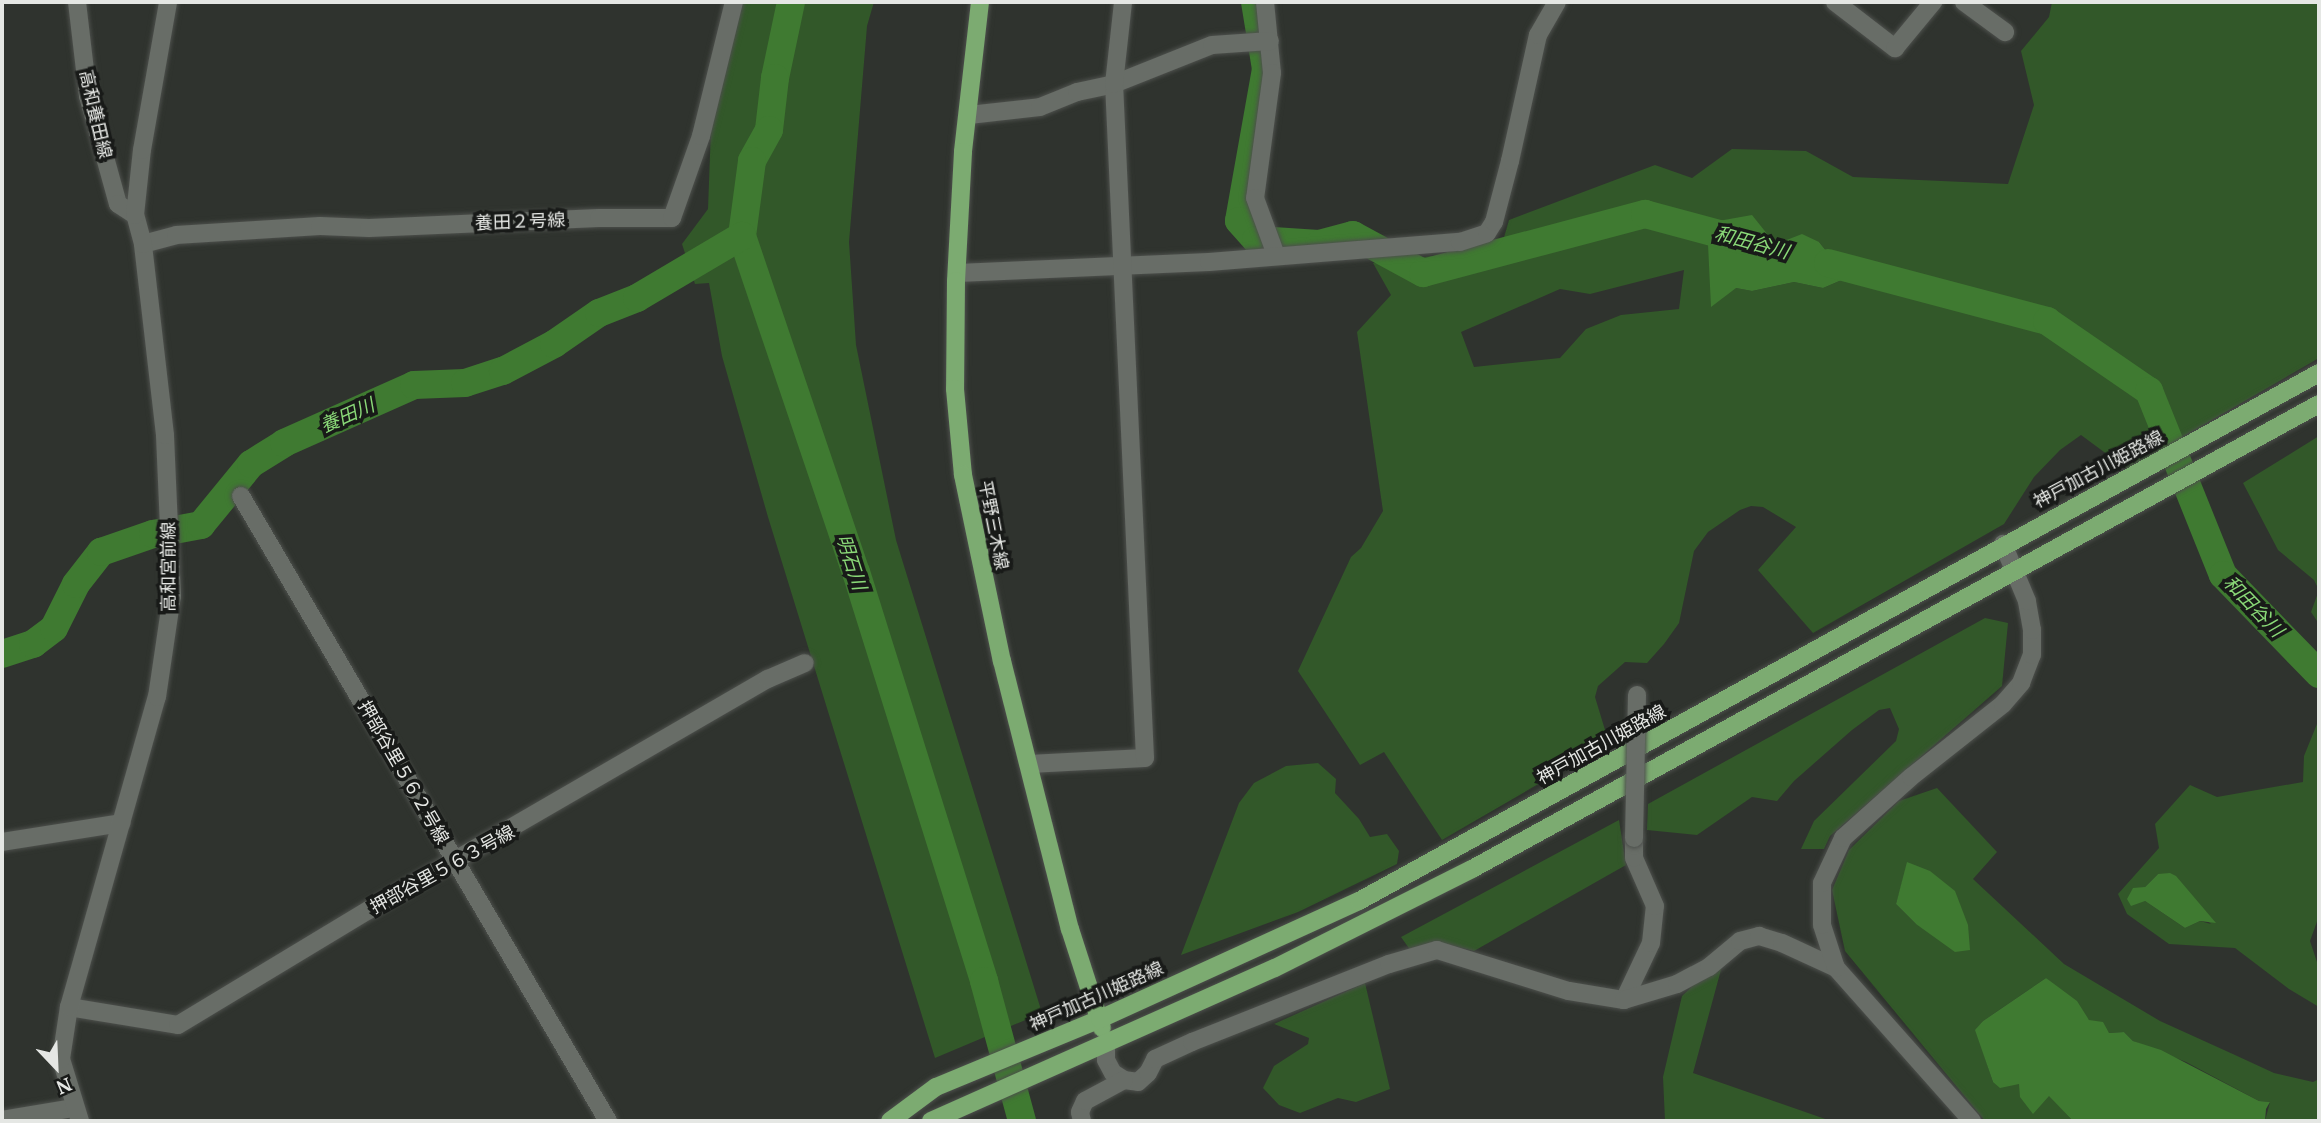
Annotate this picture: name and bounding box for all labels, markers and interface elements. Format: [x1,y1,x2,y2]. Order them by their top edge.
street label: 高和養田線 [75,68,117,160]
street label: 養田２号線 [475,209,565,233]
water label: 和田谷川 [1712,221,1792,263]
water label: 養田川 [316,393,378,437]
street label: 神戸加古川姫路線 [2029,426,2167,512]
street label: 平野三木線 [975,479,1013,571]
street label: 高和宮前線 [157,522,179,612]
water label: 明石川 [832,531,872,593]
water label: 和田谷川 [2219,571,2289,641]
street label: 押部谷里５６２号線 [354,696,454,848]
street label: 神戸加古川姫路線 [1533,700,1669,788]
street label: 押部谷里５６３号線 [366,820,518,918]
street label: 神戸加古川姫路線 [1026,957,1166,1035]
north arrow [21,1032,91,1102]
text: N [53,1072,76,1101]

